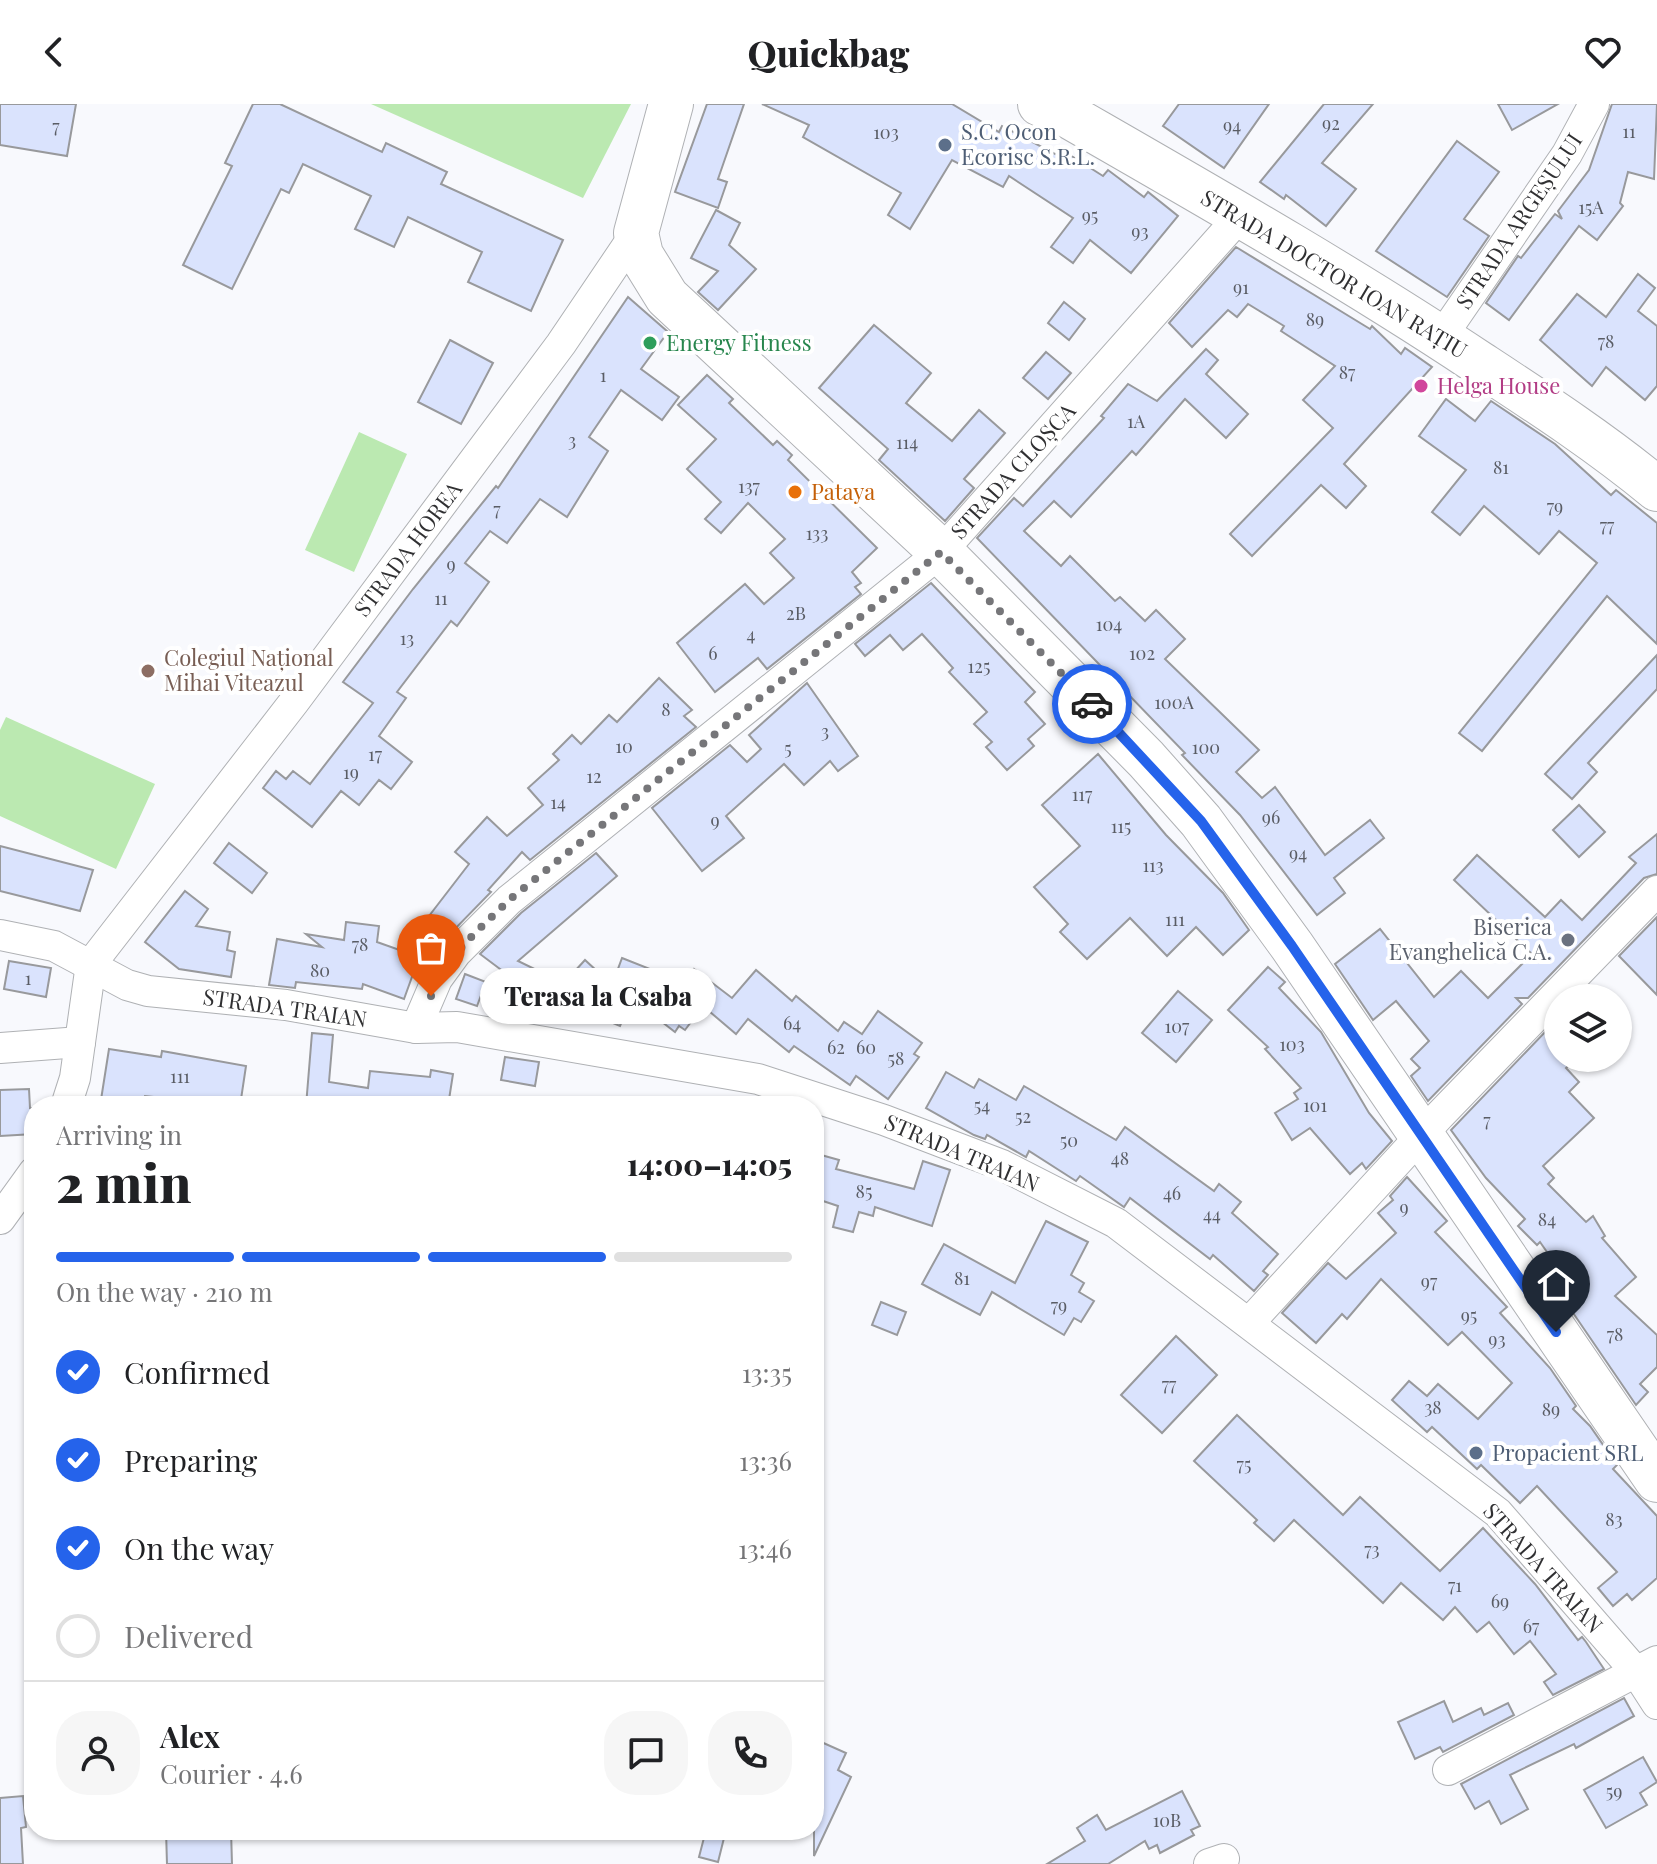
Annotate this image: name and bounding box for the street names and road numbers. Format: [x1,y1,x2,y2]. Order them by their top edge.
street label: STRADA ARGEȘULUI [1448,127,1588,314]
street label: STRADA DOCTOR IOAN RAȚIU [1196,182,1473,365]
street label: STRADA CLOȘCA [943,396,1081,545]
street label: STRADA HOREA [346,475,468,622]
street label: STRADA TRAIAN [201,981,369,1033]
street label: STRADA TRAIAN [880,1106,1044,1198]
street label: STRADA TRAIAN [1477,1496,1610,1639]

